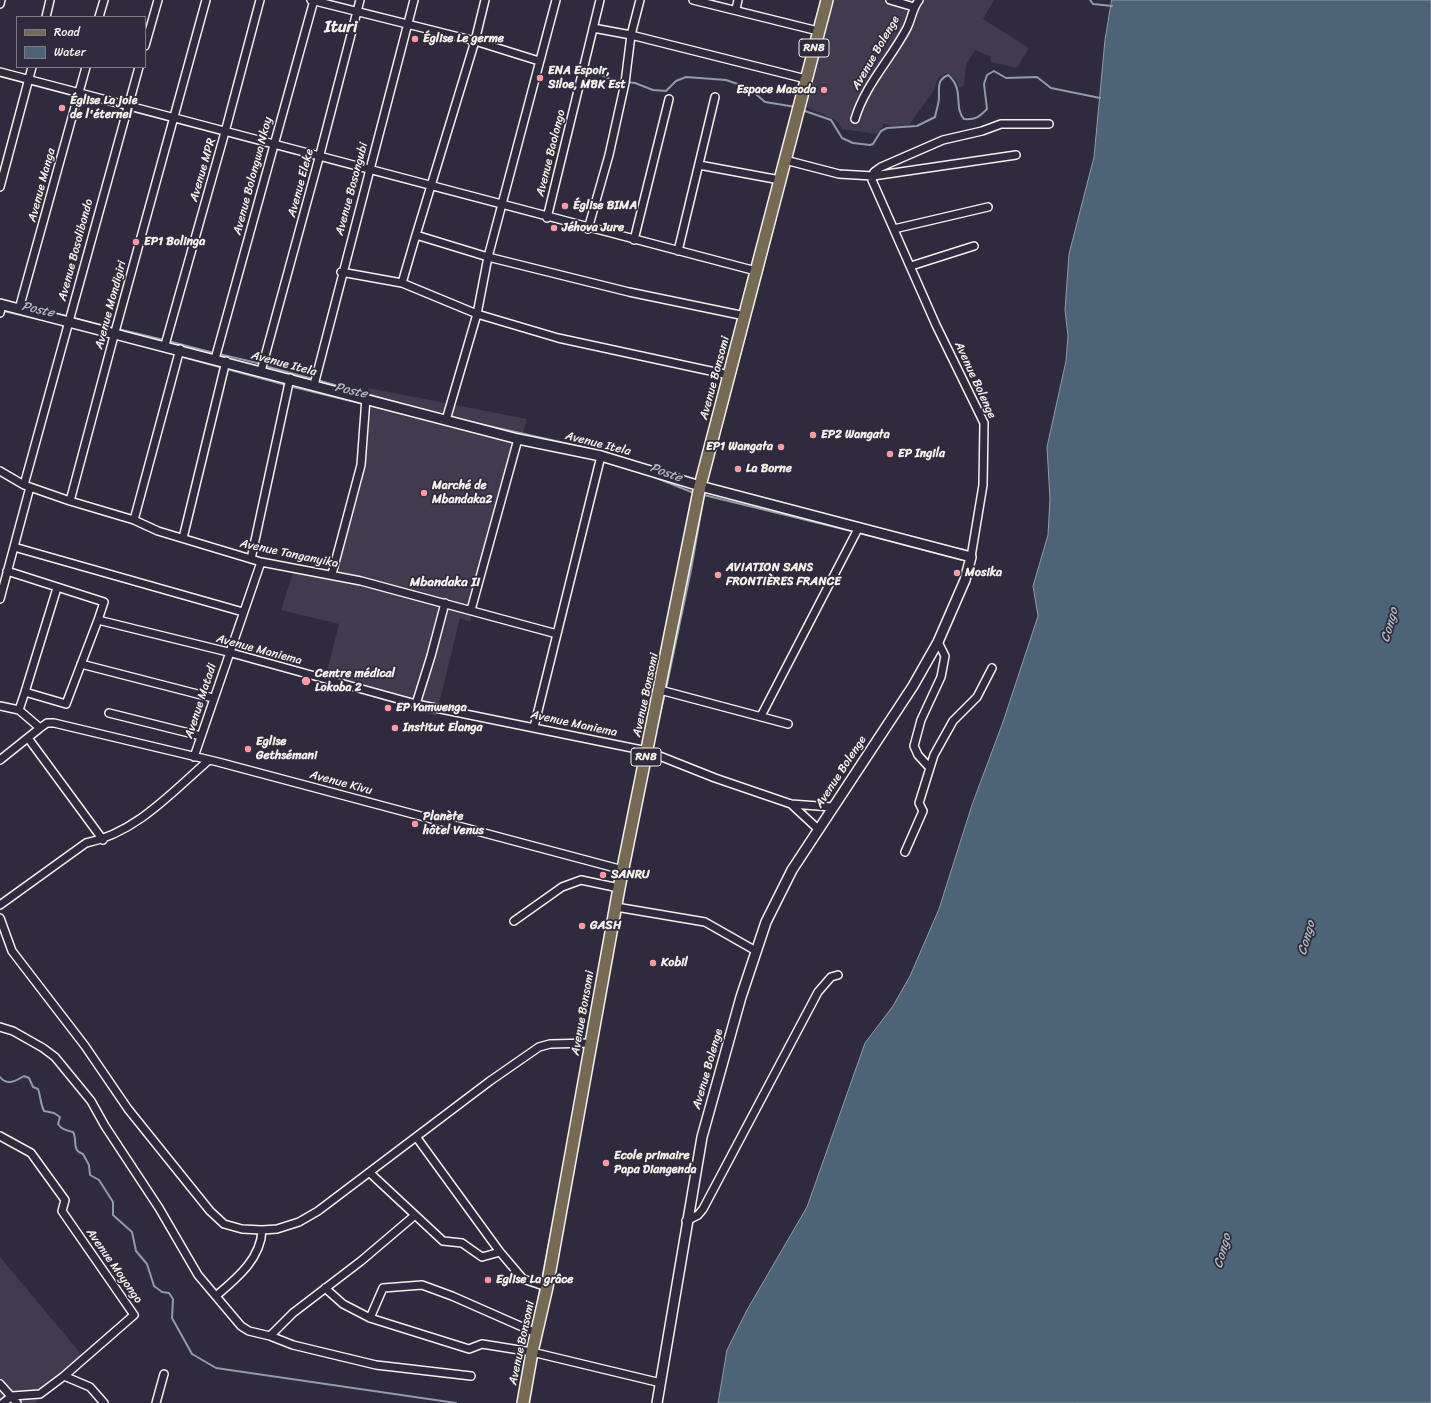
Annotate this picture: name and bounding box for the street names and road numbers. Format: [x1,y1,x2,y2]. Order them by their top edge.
street label: Avenue Bolenge [849,13,903,93]
road number: RN8 [799,39,829,57]
street label: Avenue Baolongo [533,108,569,198]
street label: Avenue Bolongwa Nkoy [230,115,276,237]
street label: Avenue MPR [187,137,219,203]
street label: Avenue Bosongubi [333,141,371,237]
street label: Avenue Manga [25,147,59,223]
street label: Avenue Eleke [285,147,317,219]
street label: Avenue Bosolibondo [55,198,97,302]
street label: Avenue Mondigiri [92,259,130,351]
street label: Avenue Bonsomi [697,335,733,421]
street label: Avenue Bolenge [951,339,999,421]
street label: Avenue Itela [250,348,318,380]
street label: Avenue Itela [564,429,632,459]
street label: Avenue Tanganyika [239,537,339,571]
street label: Avenue Maniema [215,632,303,668]
street label: Avenue Bonsomi [630,652,662,738]
street label: Avenue Matadi [182,662,220,740]
street label: Avenue Maniema [529,708,619,740]
street label: Avenue Bolenge [812,733,870,811]
road number: RN8 [631,748,661,766]
street label: Avenue Kivu [308,768,374,798]
street label: Avenue Bonsomi [568,970,598,1056]
street label: Avenue Bolenge [690,1027,726,1111]
street label: Avenue Moyongo [83,1226,145,1306]
street label: Avenue Bonsomi [506,1300,538,1386]

